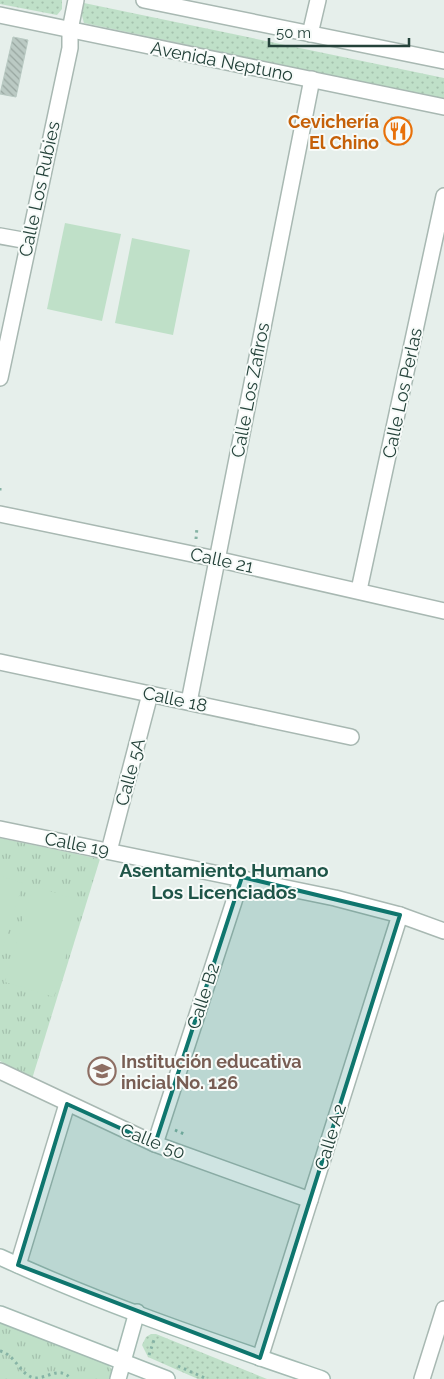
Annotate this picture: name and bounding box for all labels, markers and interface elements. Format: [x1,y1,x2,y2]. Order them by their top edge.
scale bar [269,15,409,47]
text: 50 m [276,24,311,42]
street label: Avenida Neptuno [149,37,295,85]
place label: Cevichería El Chino [288,111,379,153]
restaurant icon: Cevichería El Chino [383,116,413,146]
street label: Calle Los Rubies [14,119,64,259]
street label: Calle Los Zafiros [227,320,273,459]
street label: Calle Los Perlas [378,326,426,460]
street label: Calle 21 [188,543,256,577]
street label: Calle 18 [141,682,209,716]
street label: Calle 5A [111,736,149,808]
street label: Calle 19 [43,827,111,861]
district label: Asentamiento Humano Los Licenciados [119,859,329,903]
street label: Calle B2 [182,960,224,1032]
place label: Institución educativa inicial No. 126 [121,1051,302,1093]
school or university icon: Institución educativa inicial No. 126 [87,1056,117,1086]
street label: Calle A2 [310,1101,350,1173]
street label: Calle 50 [118,1119,188,1163]

